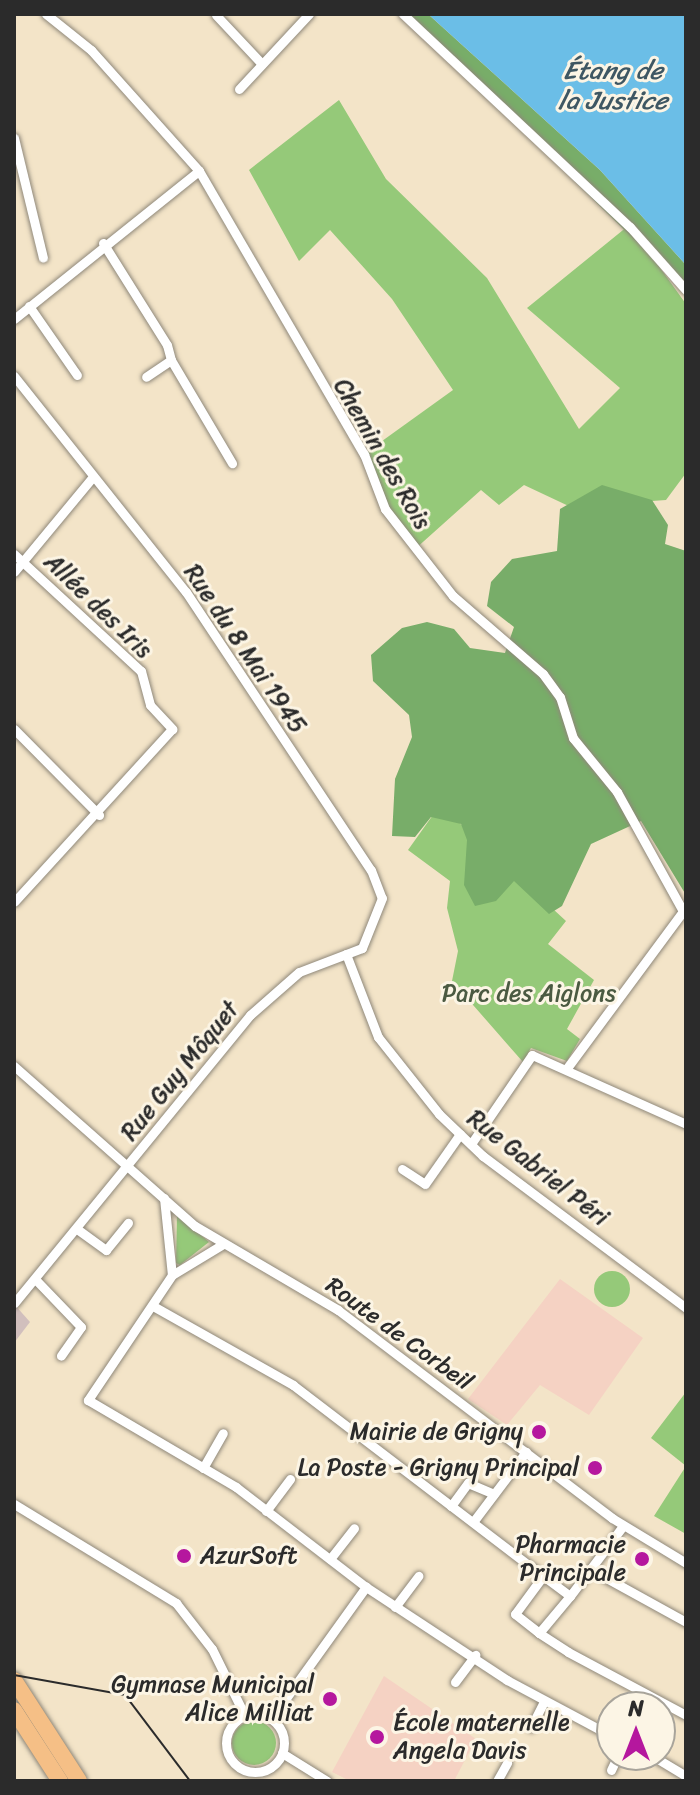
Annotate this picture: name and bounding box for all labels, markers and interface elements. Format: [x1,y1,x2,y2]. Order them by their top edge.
water label: Étang de la Justice [558,55,668,116]
street label: Chemin des Rois [327,373,437,535]
street label: Allée des Iris [38,547,158,665]
street label: Rue du 8 Mai 1945 [178,559,312,739]
park label: Parc des Aiglons [442,980,616,1008]
street label: Rue Guy Môquet [115,995,245,1147]
street label: Rue Gabriel Péri [462,1104,614,1232]
street label: Route de Corbeil [320,1271,478,1397]
place label: Mairie de Grigny [349,1418,523,1446]
marker: Mairie de Grigny [530,1423,548,1441]
place label: La Poste - Grigny Principal [296,1454,579,1482]
marker: La Poste - Grigny Principal [586,1459,604,1477]
place label: Pharmacie Principale [516,1531,626,1587]
place label: AzurSoft [200,1542,297,1570]
marker: AzurSoft [175,1547,193,1565]
marker: Pharmacie Principale [633,1550,651,1568]
place label: Gymnase Municipal Alice Milliat [111,1671,314,1727]
text: N [628,1689,644,1728]
marker: Gymnase Municipal Alice Milliat [321,1690,339,1708]
north arrow [596,1691,676,1771]
place label: École maternelle Angela Davis [393,1709,570,1765]
marker: École maternelle Angela Davis [368,1728,386,1746]

